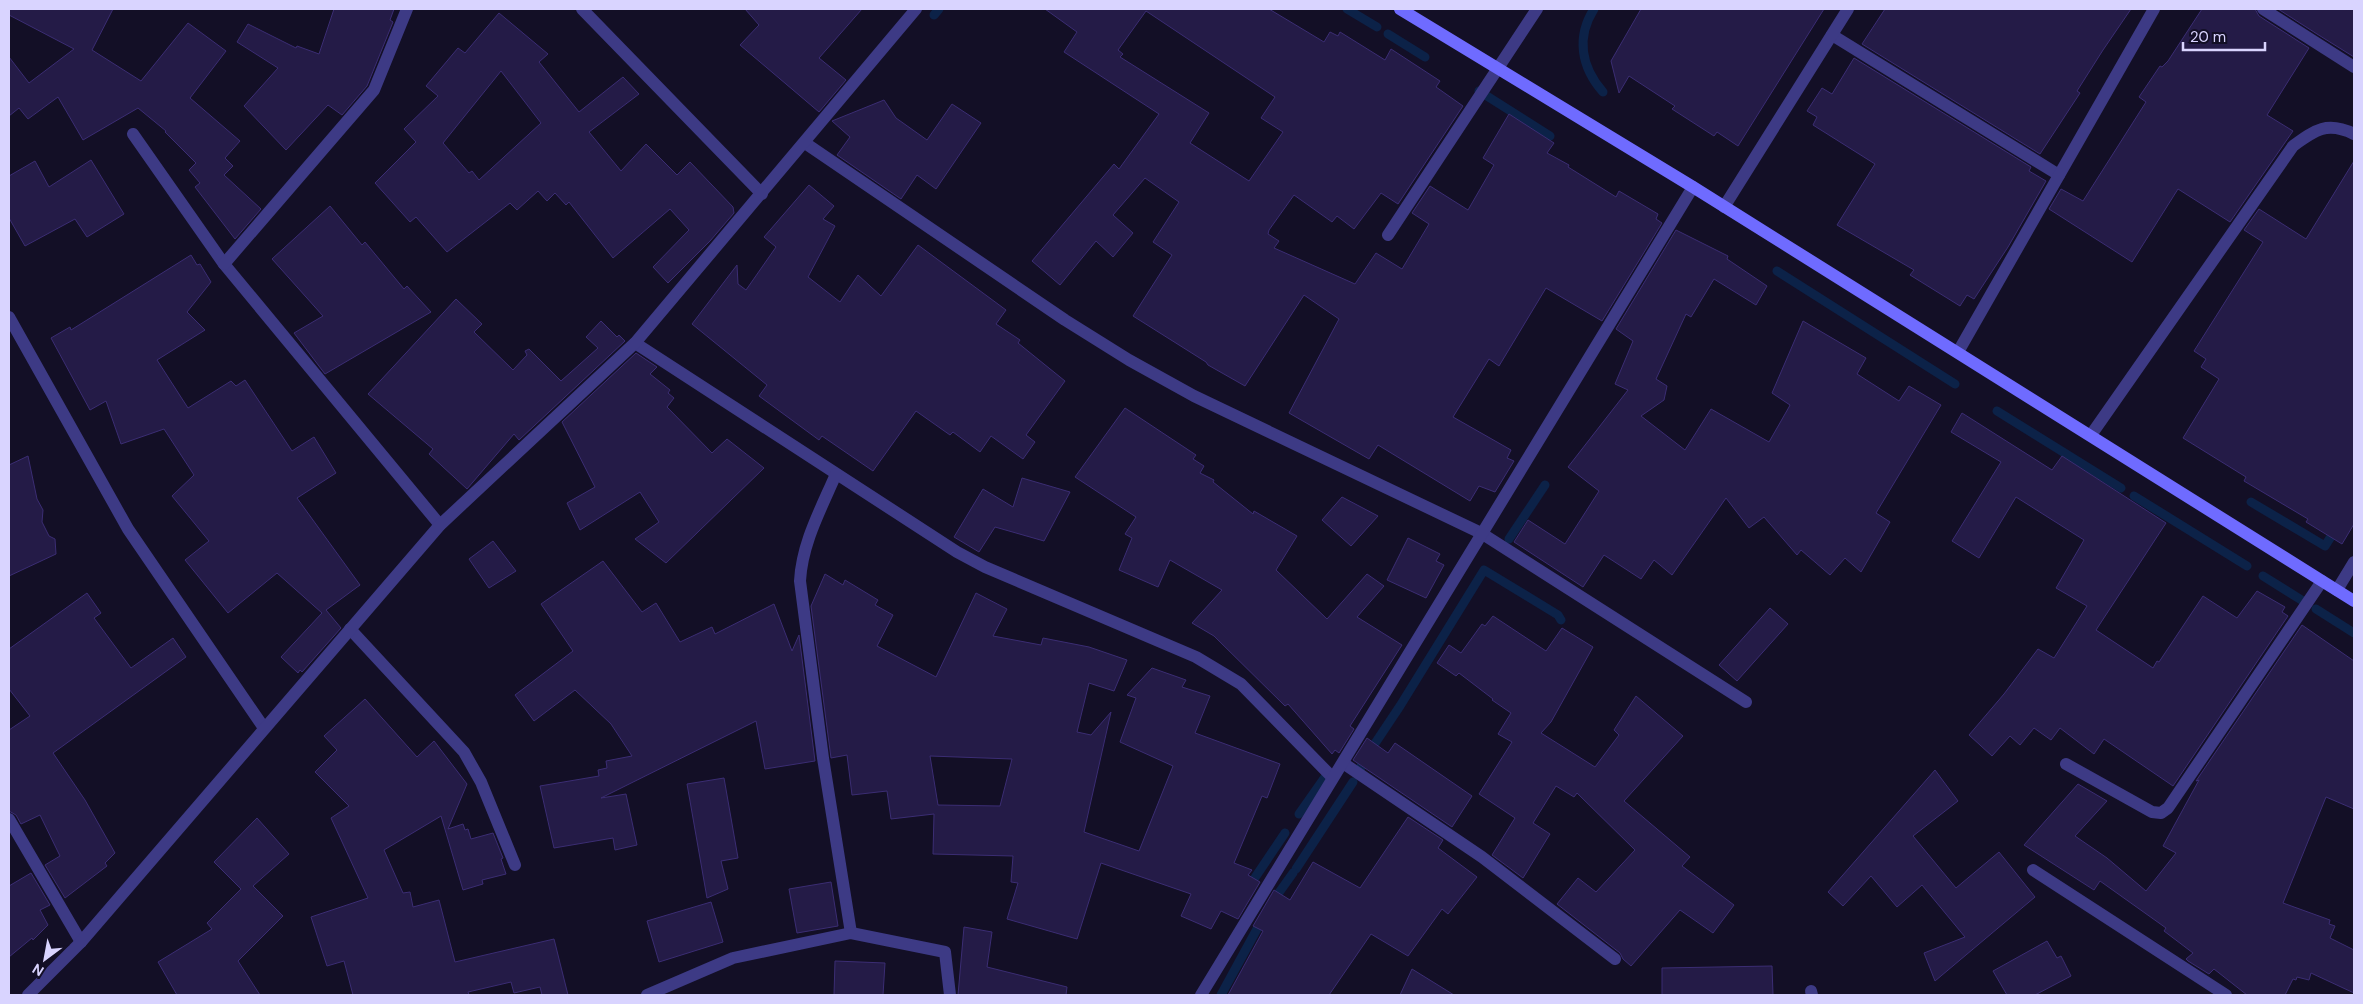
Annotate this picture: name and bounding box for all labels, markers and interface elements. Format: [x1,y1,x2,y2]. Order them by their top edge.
scale bar [2183,20,2266,52]
text: 20 m [2190,27,2226,47]
north arrow [20,934,70,984]
text: N [29,960,47,980]

